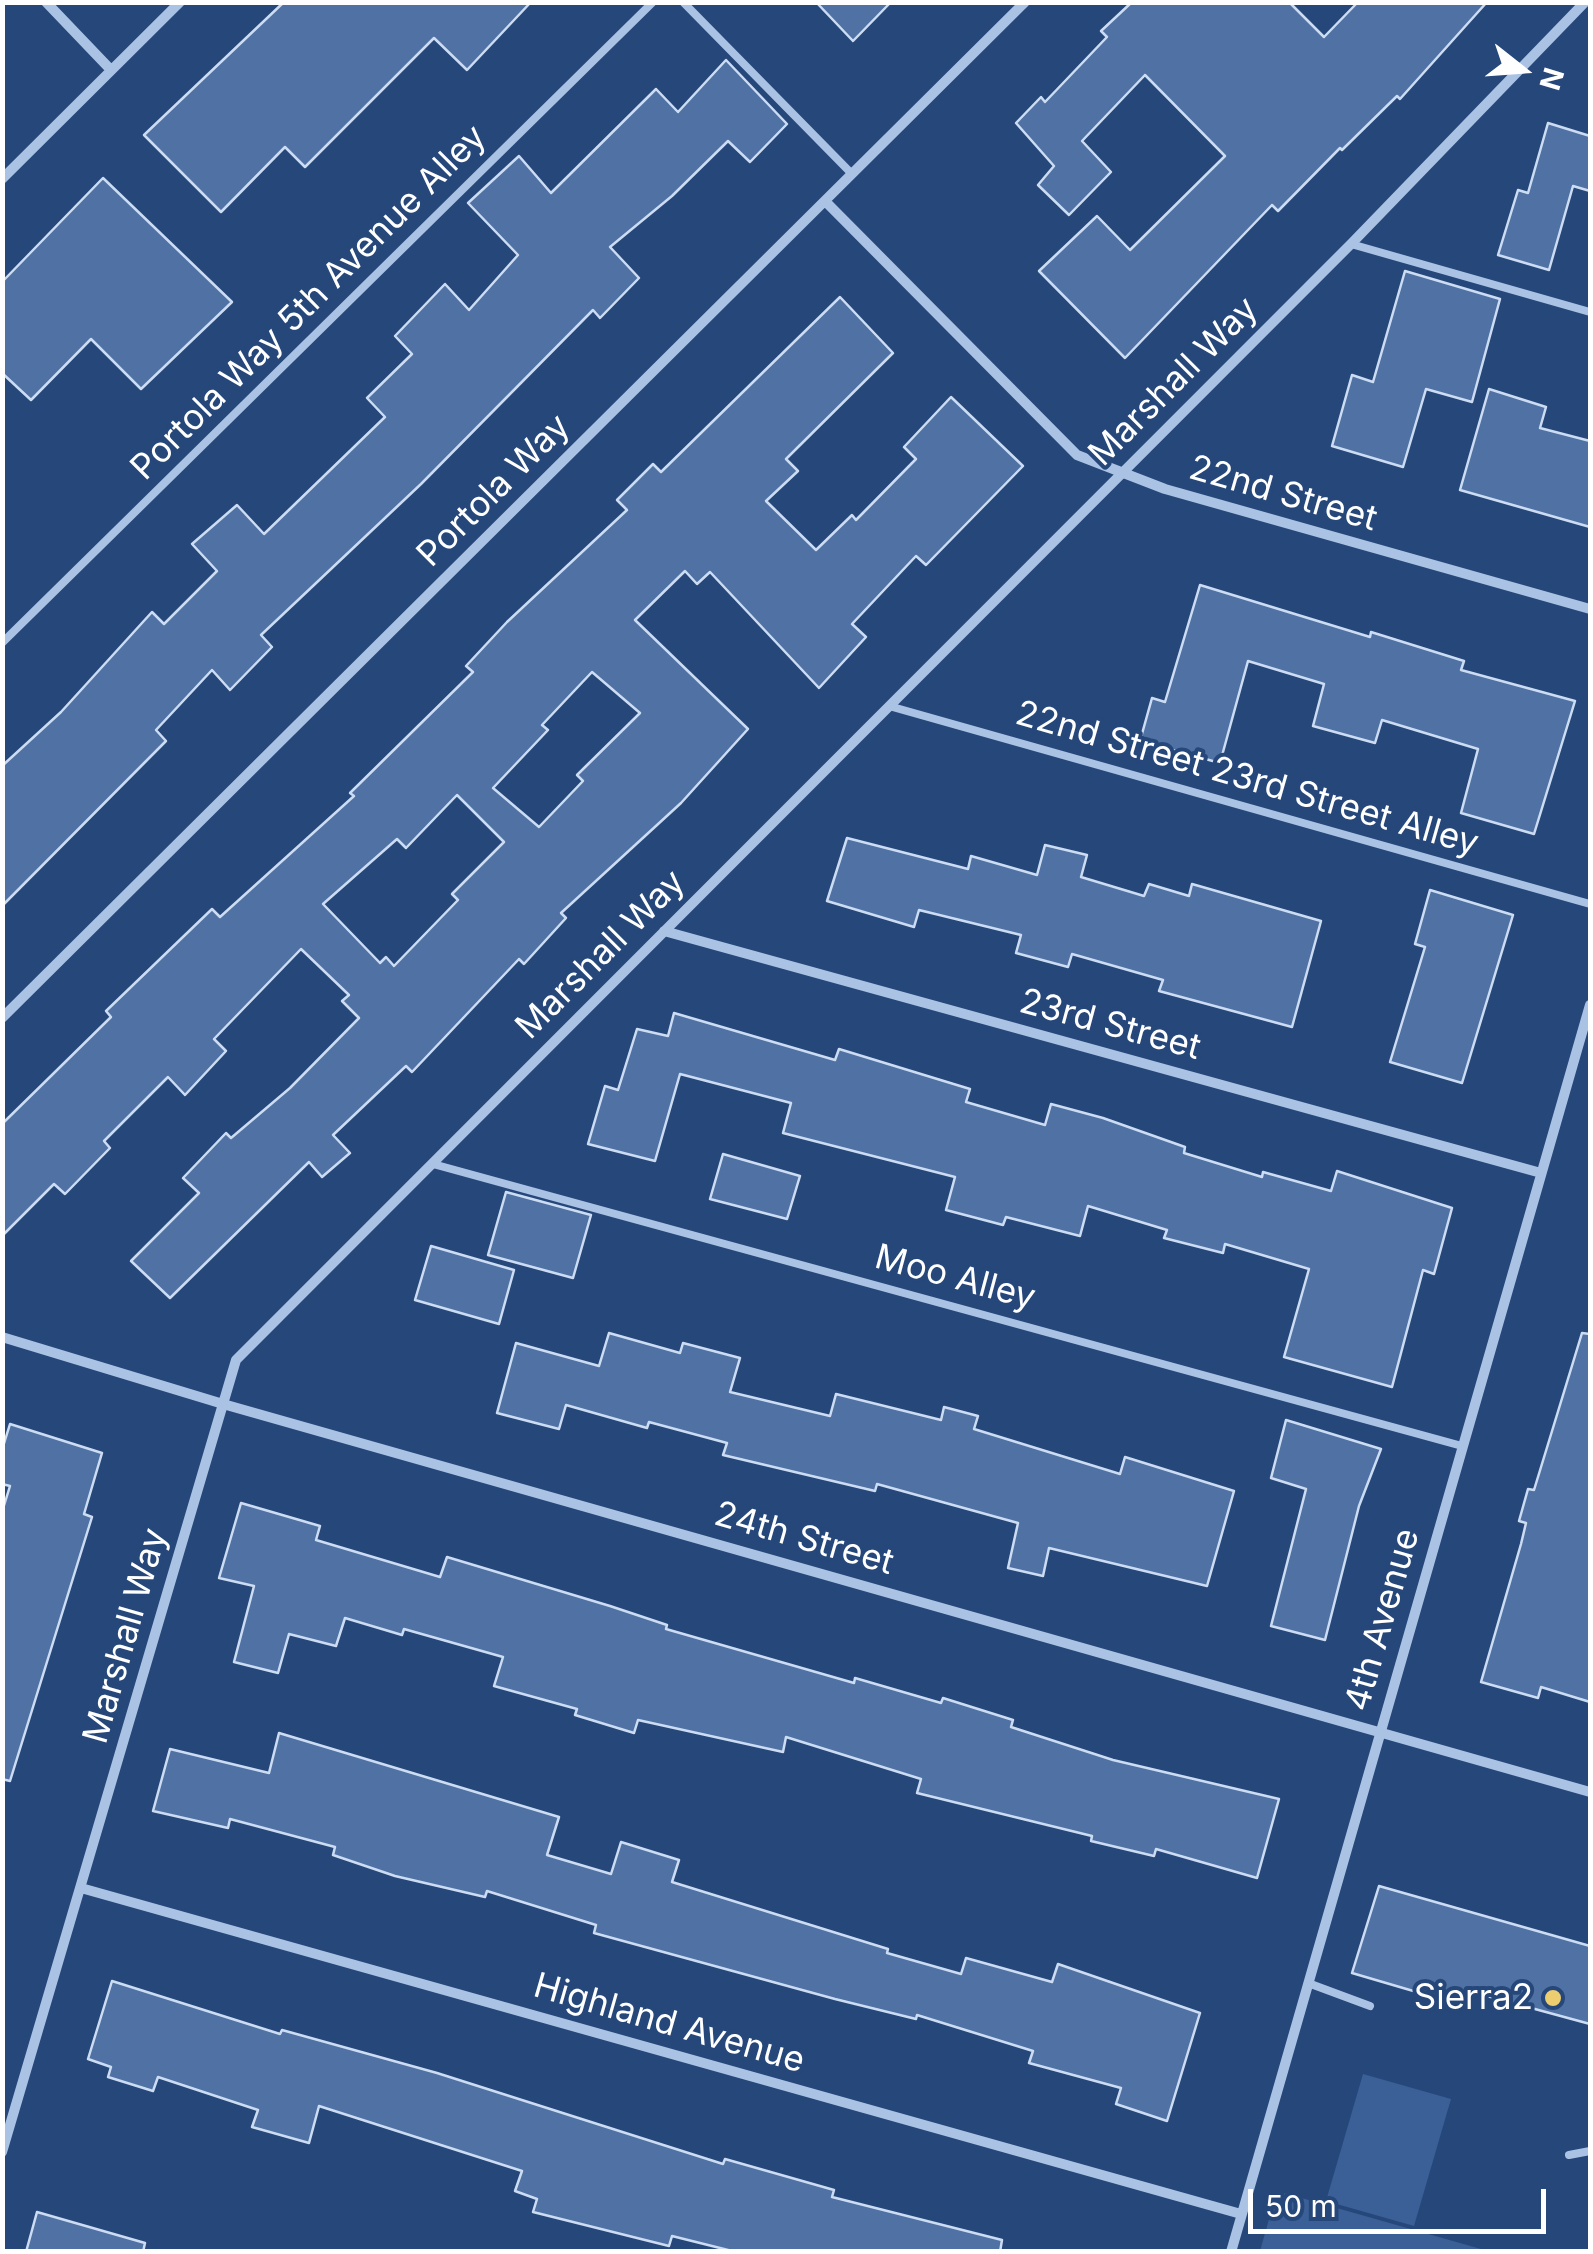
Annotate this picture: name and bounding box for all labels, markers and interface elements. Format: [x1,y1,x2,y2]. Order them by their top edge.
north arrow [1473,20,1573,120]
text: N [1532,64,1571,94]
street label: Portola Way 5th Avenue Alley [123,117,495,489]
street label: Marshall Way [1081,289,1267,475]
street label: Portola Way [409,406,579,576]
street label: 22nd Street [1184,447,1382,541]
street label: 22nd Street 23rd Street Alley [1011,693,1483,865]
street label: Marshall Way [508,862,694,1048]
street label: 23rd Street [1015,981,1205,1069]
street label: Moo Alley [870,1237,1040,1319]
street label: 24th Street [710,1493,898,1585]
street label: Marshall Way [75,1524,177,1748]
street label: 4th Avenue [1337,1524,1429,1716]
street label: Highland Avenue [529,1965,809,2083]
place label: Sierra2 [1414,1977,1533,2019]
marker: Sierra2 [1542,1987,1564,2009]
scale bar [1253,2169,1550,2231]
text: 50 m [1265,2188,1337,2224]

